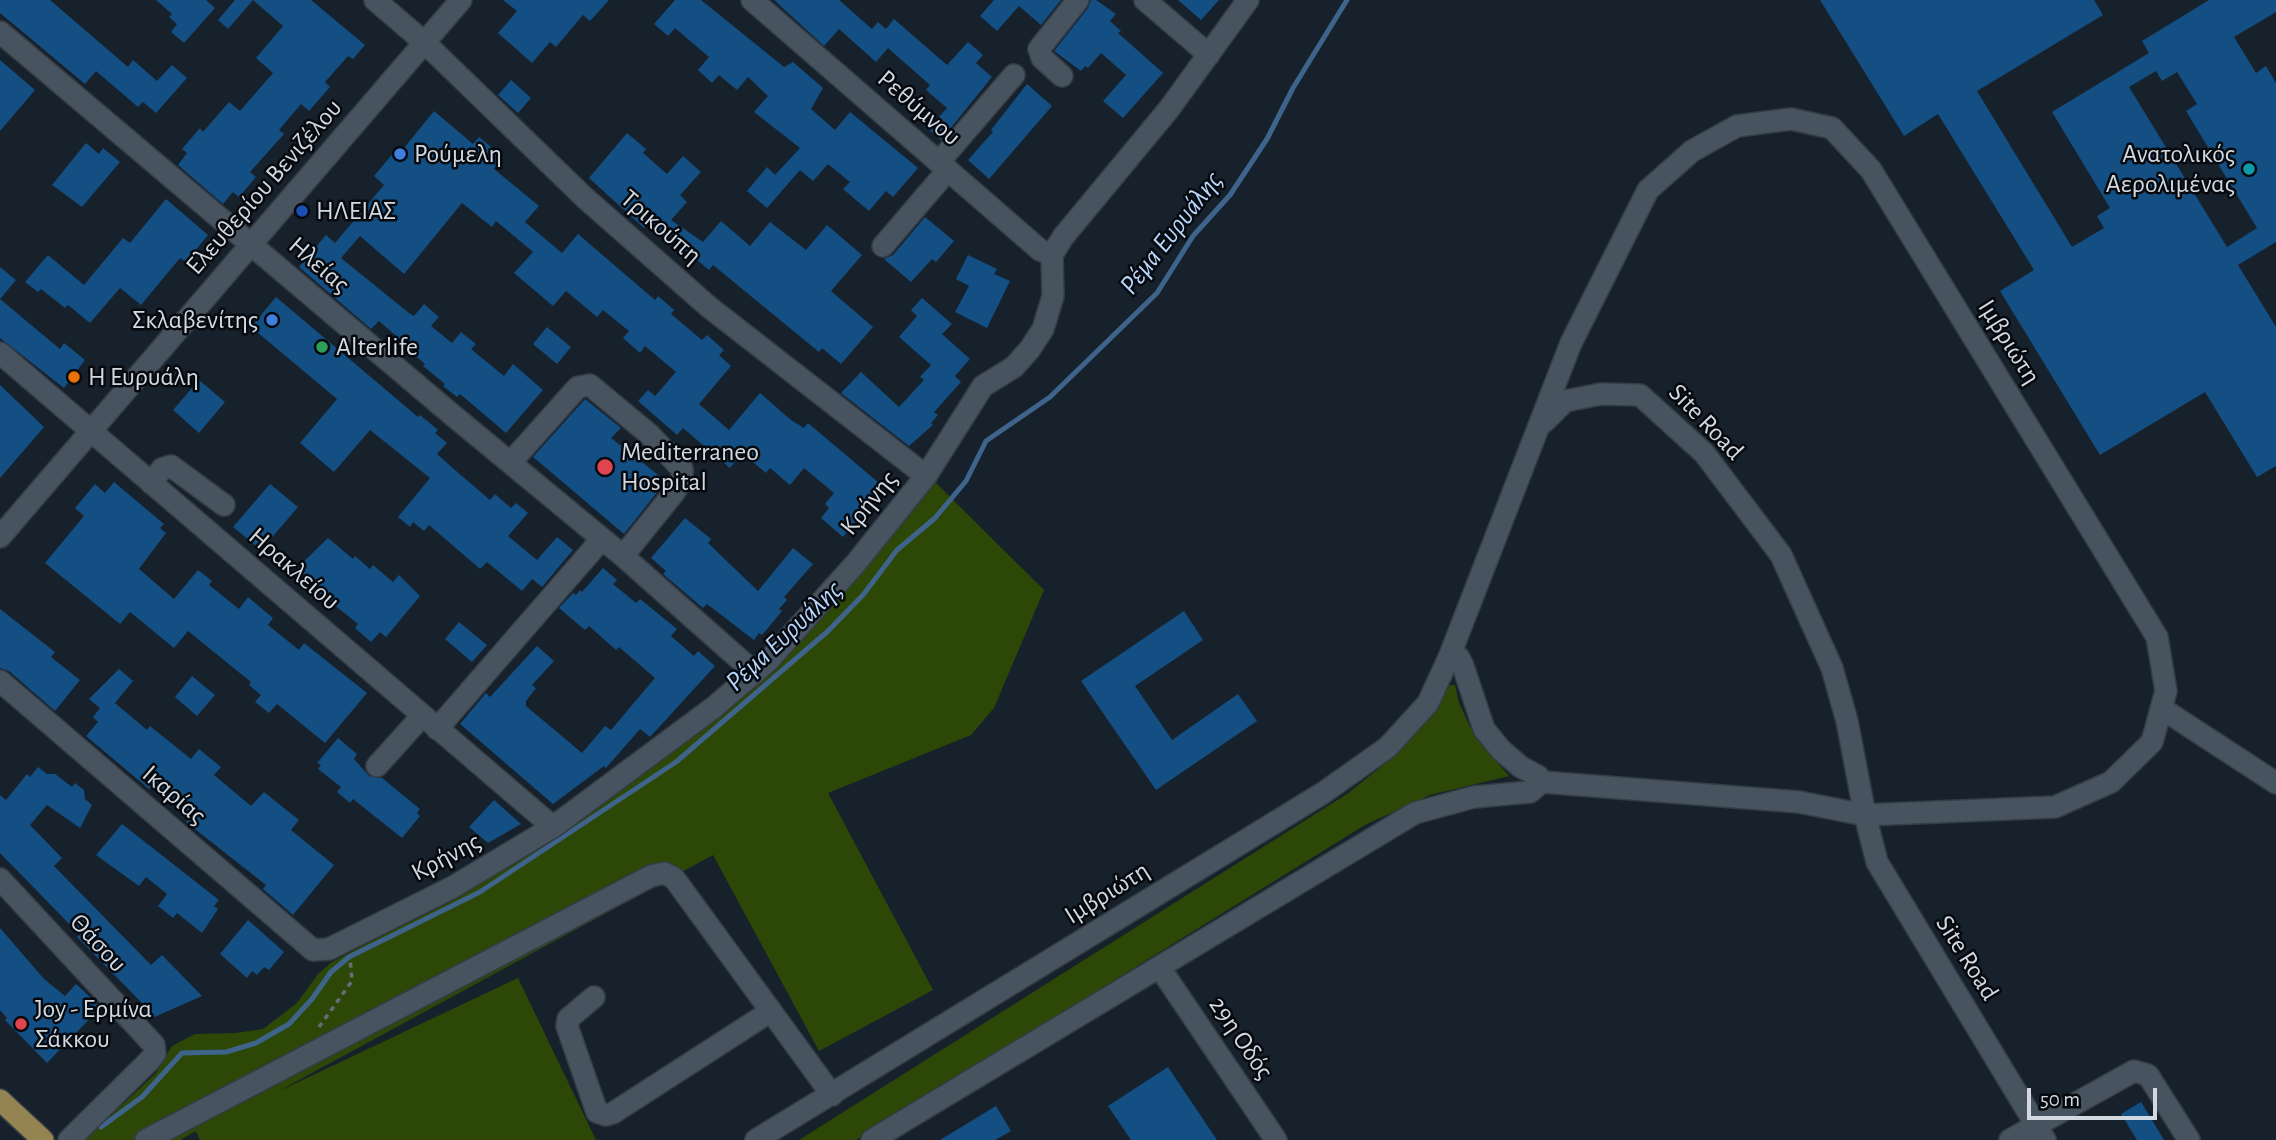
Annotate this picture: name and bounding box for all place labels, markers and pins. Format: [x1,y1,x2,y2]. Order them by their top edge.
place label: Ρούμελη [414,138,502,170]
place label: Ανατολικός Αερολιμένας [2106,138,2235,200]
marker: Ρούμελη [392,146,408,162]
marker: Ανατολικός Αερολιμένας [2241,161,2257,177]
place label: ΗΛΕΙΑΣ [316,195,396,227]
marker: ΗΛΕΙΑΣ [294,203,310,219]
place label: Σκλαβενίτης [132,304,258,336]
marker: Σκλαβενίτης [264,312,280,328]
place label: Alterlife [336,331,418,363]
marker: Alterlife [314,339,330,355]
place label: Η Ευρυάλη [88,361,199,393]
marker: Η Ευρυάλη [66,369,82,385]
place label: Mediterraneo Hospital [621,436,759,498]
marker: Mediterraneo Hospital [595,457,615,477]
place label: Joy - Ερμίνα Σάκκου [35,993,152,1054]
marker: Joy - Ερμίνα Σάκκου [13,1016,29,1032]

